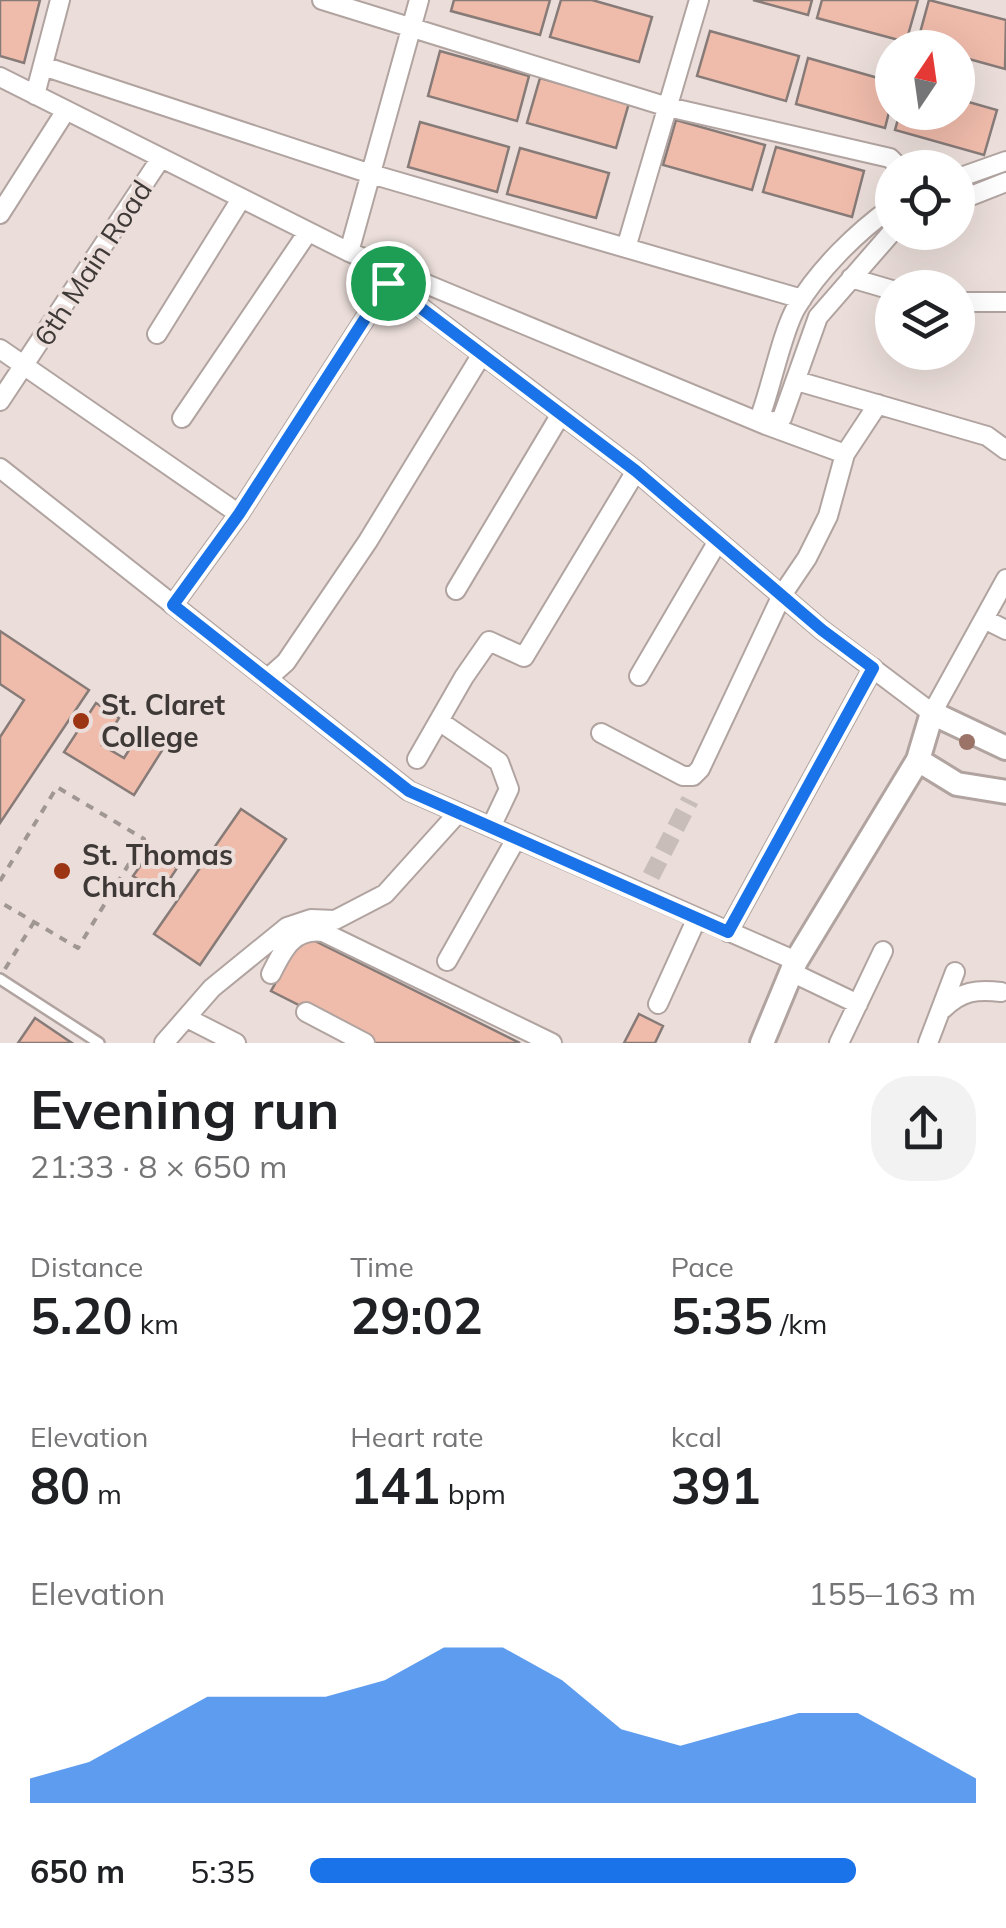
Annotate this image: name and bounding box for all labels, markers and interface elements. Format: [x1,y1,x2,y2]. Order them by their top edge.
north arrow [875,30,975,130]
map controls [875,30,975,370]
button: locate [875,150,975,250]
street label: 6th Main Road [26,173,159,352]
pin [346,241,431,326]
icon: arrive [361,256,416,311]
button: layers [875,270,975,370]
place label: St. Claret College [101,687,226,754]
marker: St. Claret College [70,710,92,732]
place label: St. Thomas Church [82,837,233,904]
marker: St. Thomas Church [51,860,73,882]
text: Evening run [30,1074,339,1143]
button: share [871,1076,976,1181]
text: 21:33 · 8 × 650 m [30,1146,287,1186]
text: Distance [30,1249,143,1284]
text: Time [350,1249,414,1284]
text: Pace [671,1249,734,1284]
text: 5.20 [30,1284,132,1347]
text: 29:02 [350,1284,483,1347]
text: 5:35 [671,1284,773,1347]
text: km [132,1306,179,1341]
text: /km [773,1306,827,1341]
text: Elevation [30,1419,148,1454]
text: Heart rate [350,1419,484,1454]
text: kcal [671,1419,722,1454]
text: 80 [30,1454,90,1517]
text: 141 [350,1454,440,1517]
text: 391 [671,1454,761,1517]
text: m [90,1476,122,1511]
text: bpm [440,1476,506,1511]
text: Elevation [30,1573,165,1613]
text: 155–163 m [808,1573,976,1613]
text: 650 m [30,1851,125,1891]
text: 5:35 [190,1851,255,1891]

